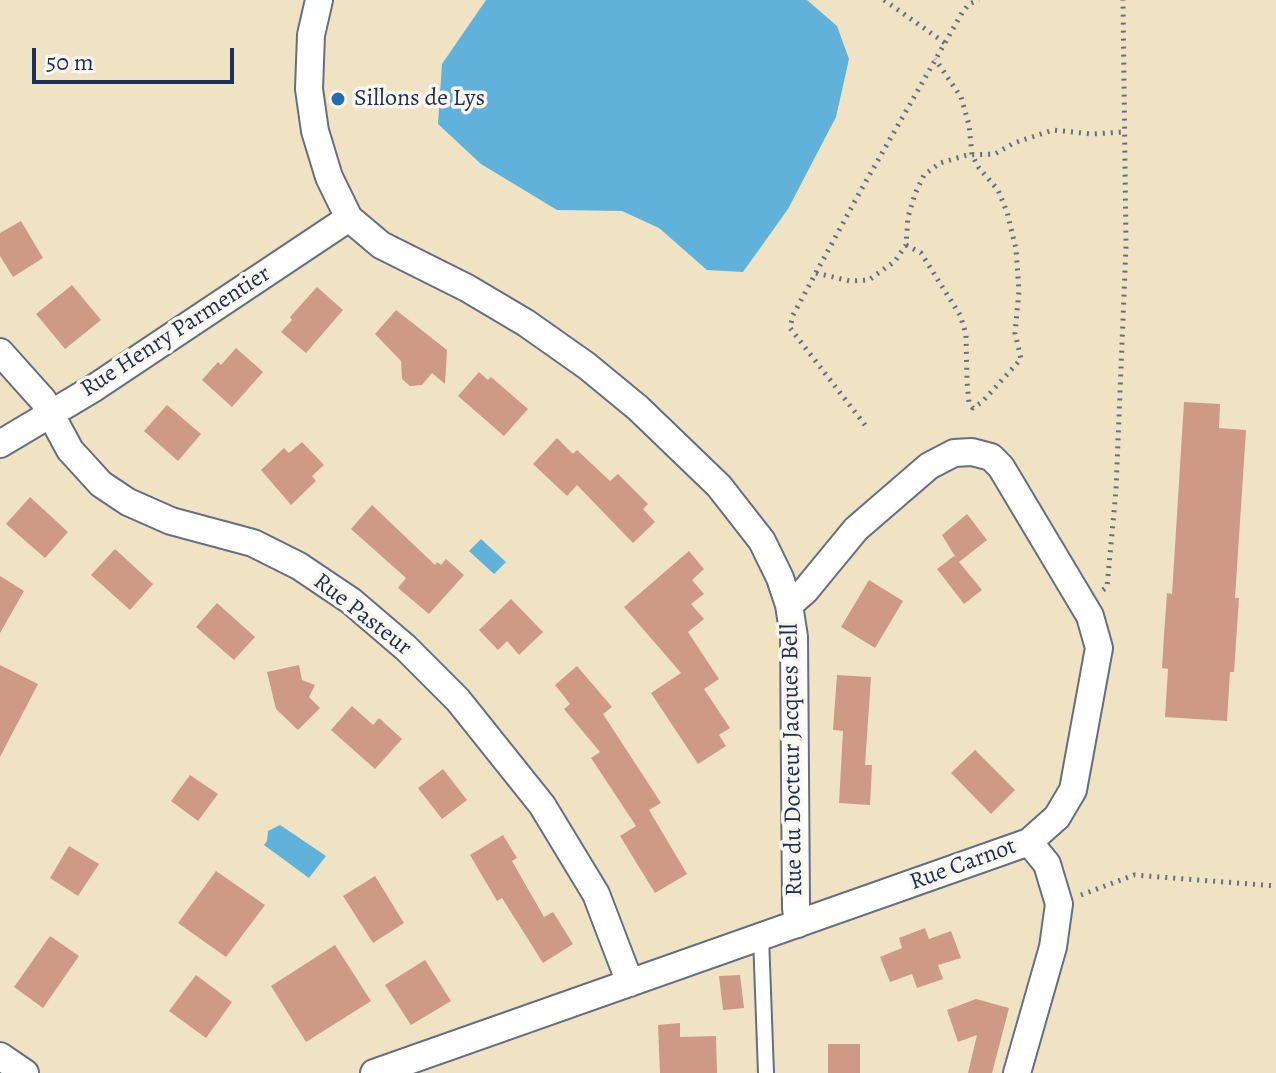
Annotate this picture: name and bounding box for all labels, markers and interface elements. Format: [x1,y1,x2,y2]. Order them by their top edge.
scale bar [36,32,238,82]
text: 50 m [46,46,94,78]
place label: Sillons de Lys [354,85,485,113]
marker: Sillons de Lys [329,90,347,108]
street label: Rue Henry Parmentier [76,260,276,404]
street label: Rue Pasteur [307,568,417,662]
street label: Rue du Docteur Jacques Bell [776,623,810,897]
street label: Rue Carnot [906,833,1020,897]

